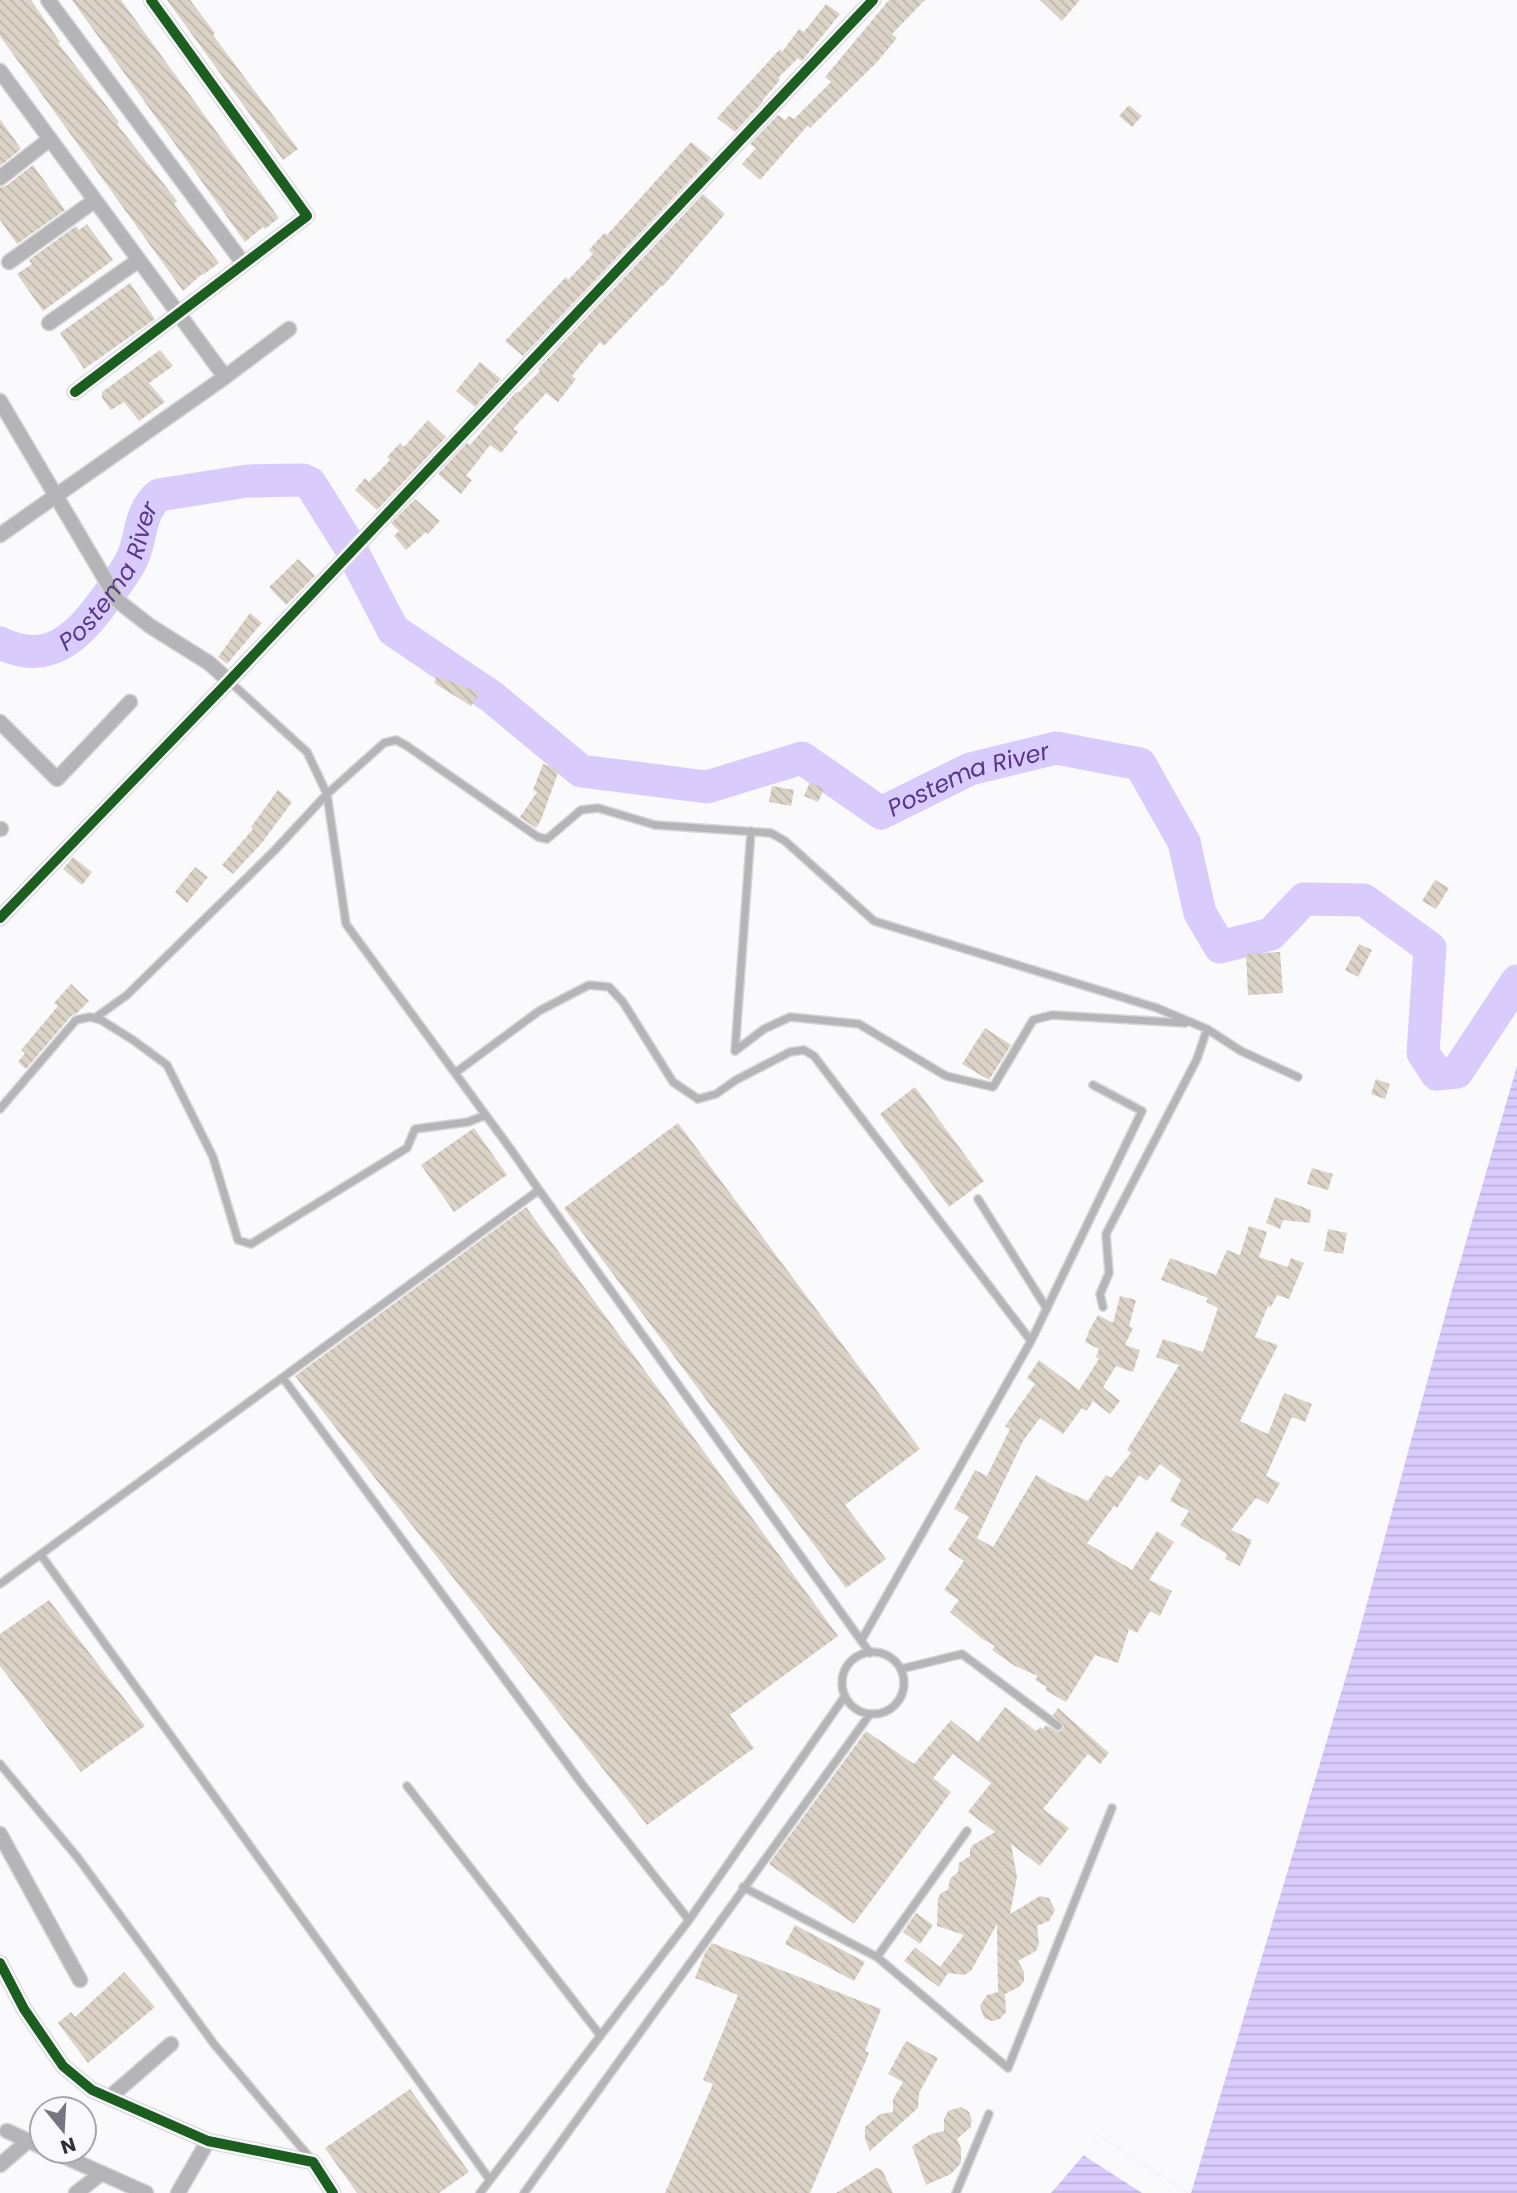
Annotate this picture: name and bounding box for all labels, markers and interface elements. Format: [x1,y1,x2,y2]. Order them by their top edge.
water label: Postema River [52,494,166,658]
water label: Postema River [882,734,1053,824]
north arrow [28,2095,98,2165]
text: N [57,2131,79,2161]

